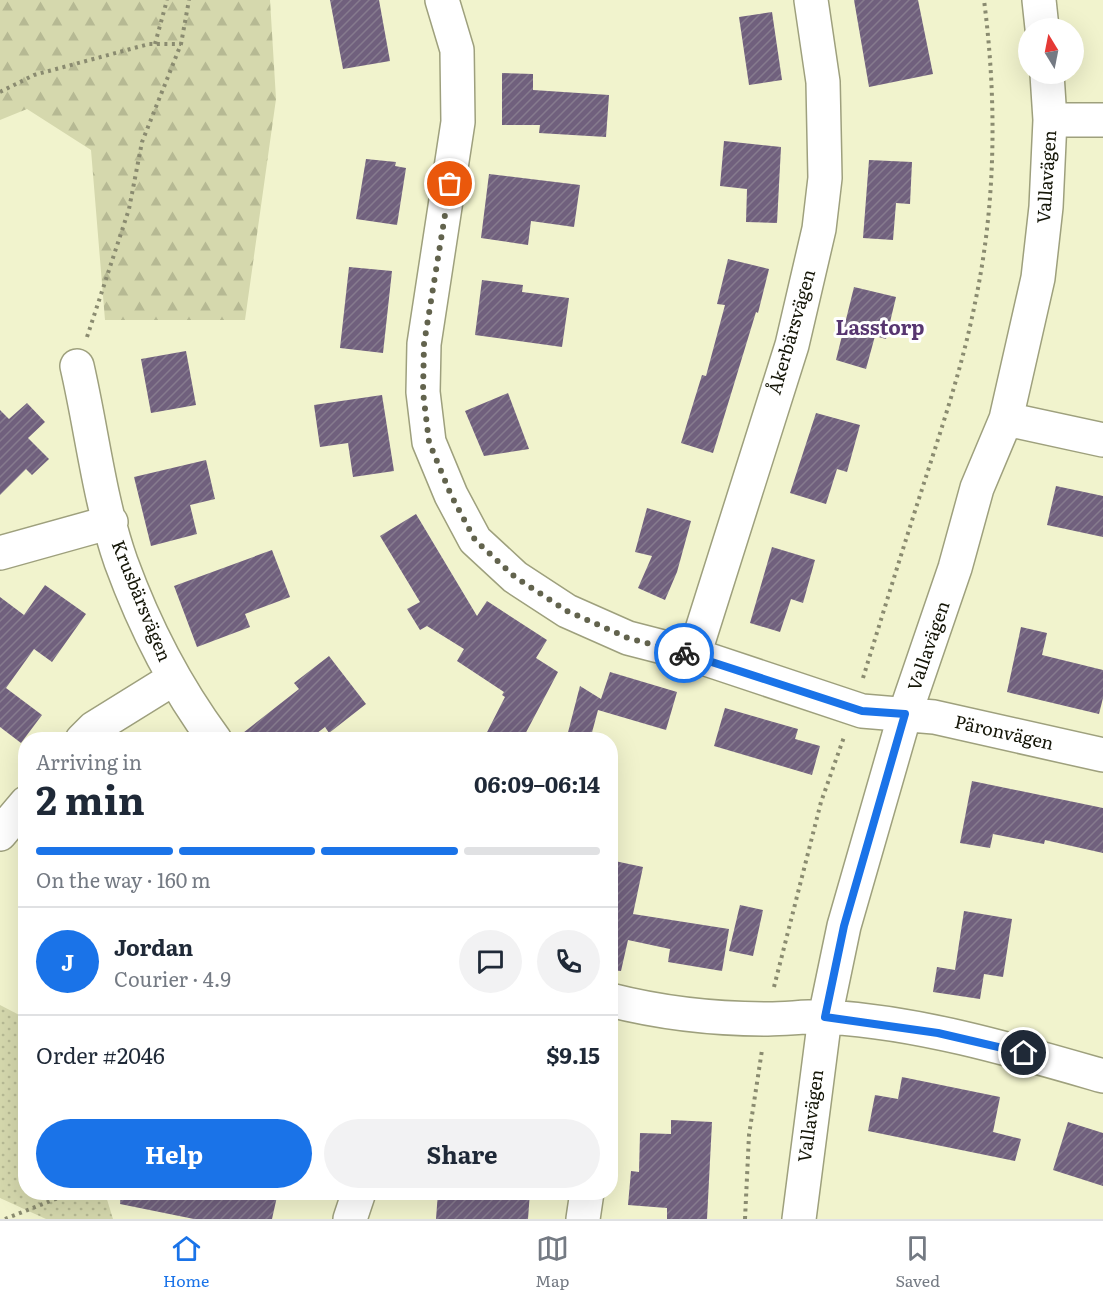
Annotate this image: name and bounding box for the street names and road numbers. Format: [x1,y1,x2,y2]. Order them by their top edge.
street label: Vallavägen [1029,129,1062,225]
street label: Åkerbärsvägen [760,266,821,397]
street label: Krusbärsvägen [106,536,179,665]
street label: Vallavägen [900,597,956,694]
street label: Päronvägen [952,707,1057,756]
street label: Vallavägen [790,1067,829,1164]

